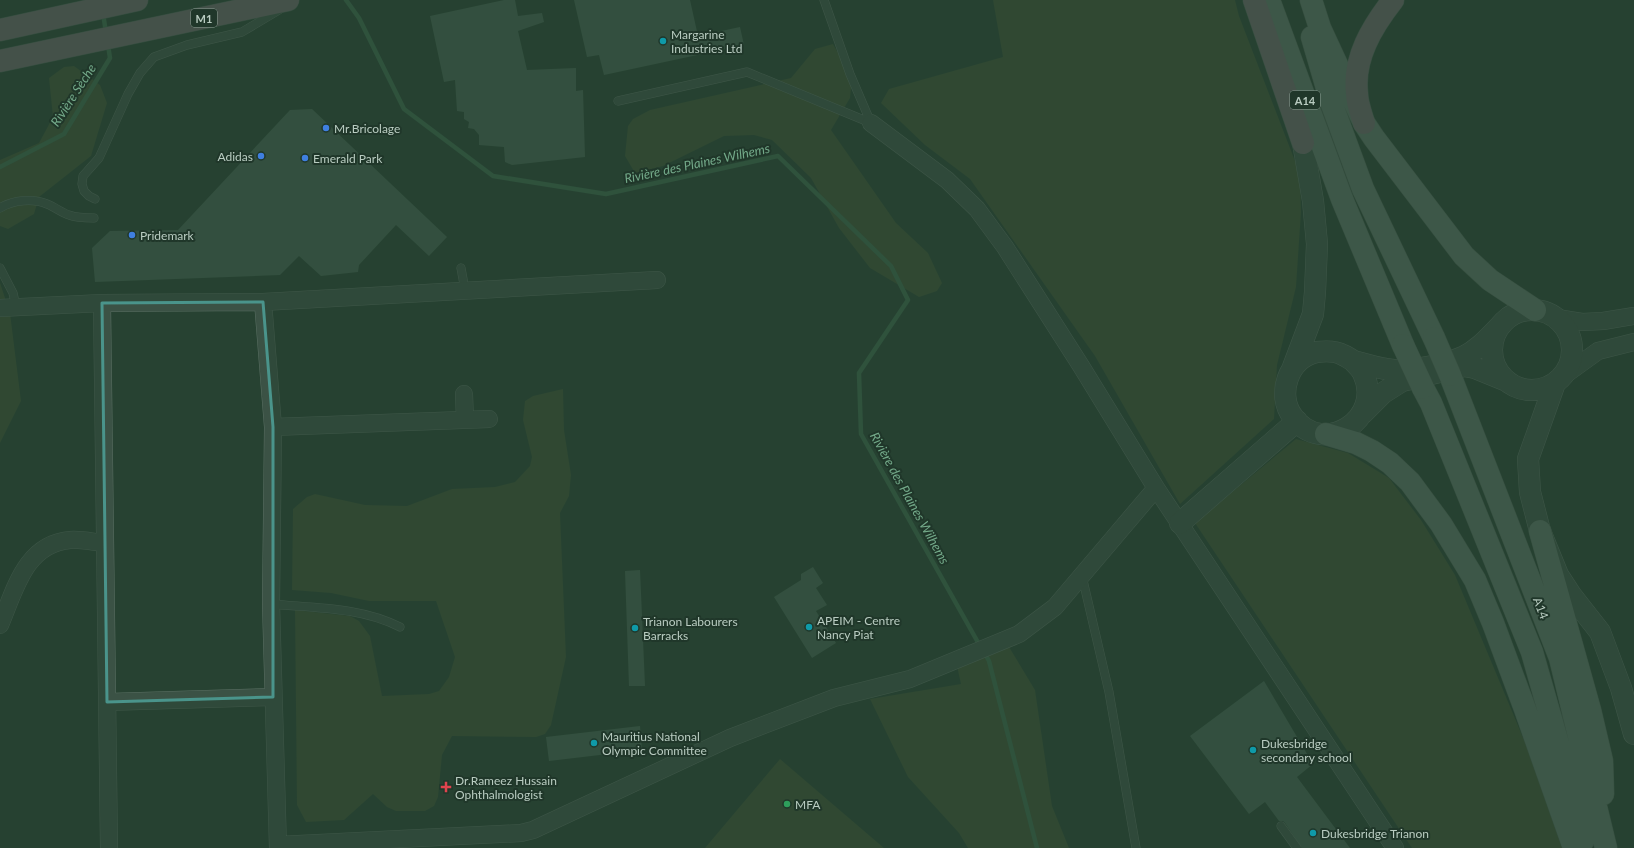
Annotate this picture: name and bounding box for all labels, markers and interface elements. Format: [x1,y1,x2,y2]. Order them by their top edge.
road number: M1 [191,9,217,27]
place label: Margarine Industries Ltd [671,27,742,56]
marker: Margarine Industries Ltd [658,36,668,46]
water label: Rivière Sèche [47,61,99,129]
road number: A14 [1290,91,1320,109]
place label: Mr.Bricolage [334,121,400,136]
marker: Mr.Bricolage [321,123,331,133]
water label: Rivière des Plaines Wilhems [623,140,771,186]
place label: Adidas [218,149,253,164]
marker: Adidas [256,151,266,161]
place label: Emerald Park [313,151,383,166]
marker: Emerald Park [300,153,310,163]
place label: Pridemark [140,228,195,243]
marker: Pridemark [127,230,137,240]
water label: Rivière des Plaines Wilhems [867,429,953,567]
street label: A14 [1530,595,1552,621]
place label: APEIM - Centre Nancy Piat [817,613,900,642]
place label: Trianon Labourers Barracks [643,614,738,643]
marker: APEIM - Centre Nancy Piat [804,622,814,632]
marker: Trianon Labourers Barracks [630,623,640,633]
place label: Mauritius National Olympic Committee [602,729,707,758]
place label: Dukesbridge secondary school [1261,736,1352,765]
marker: Mauritius National Olympic Committee [589,738,599,748]
marker: Dukesbridge secondary school [1248,745,1258,755]
place label: Dr.Rameez Hussain Ophthalmologist [455,773,557,802]
marker: Dr.Rameez Hussain Ophthalmologist [440,781,452,793]
place label: MFA [795,797,821,812]
marker: MFA [782,799,792,809]
place label: Dukesbridge Trianon [1321,826,1429,841]
marker: Dukesbridge Trianon [1308,828,1318,838]

